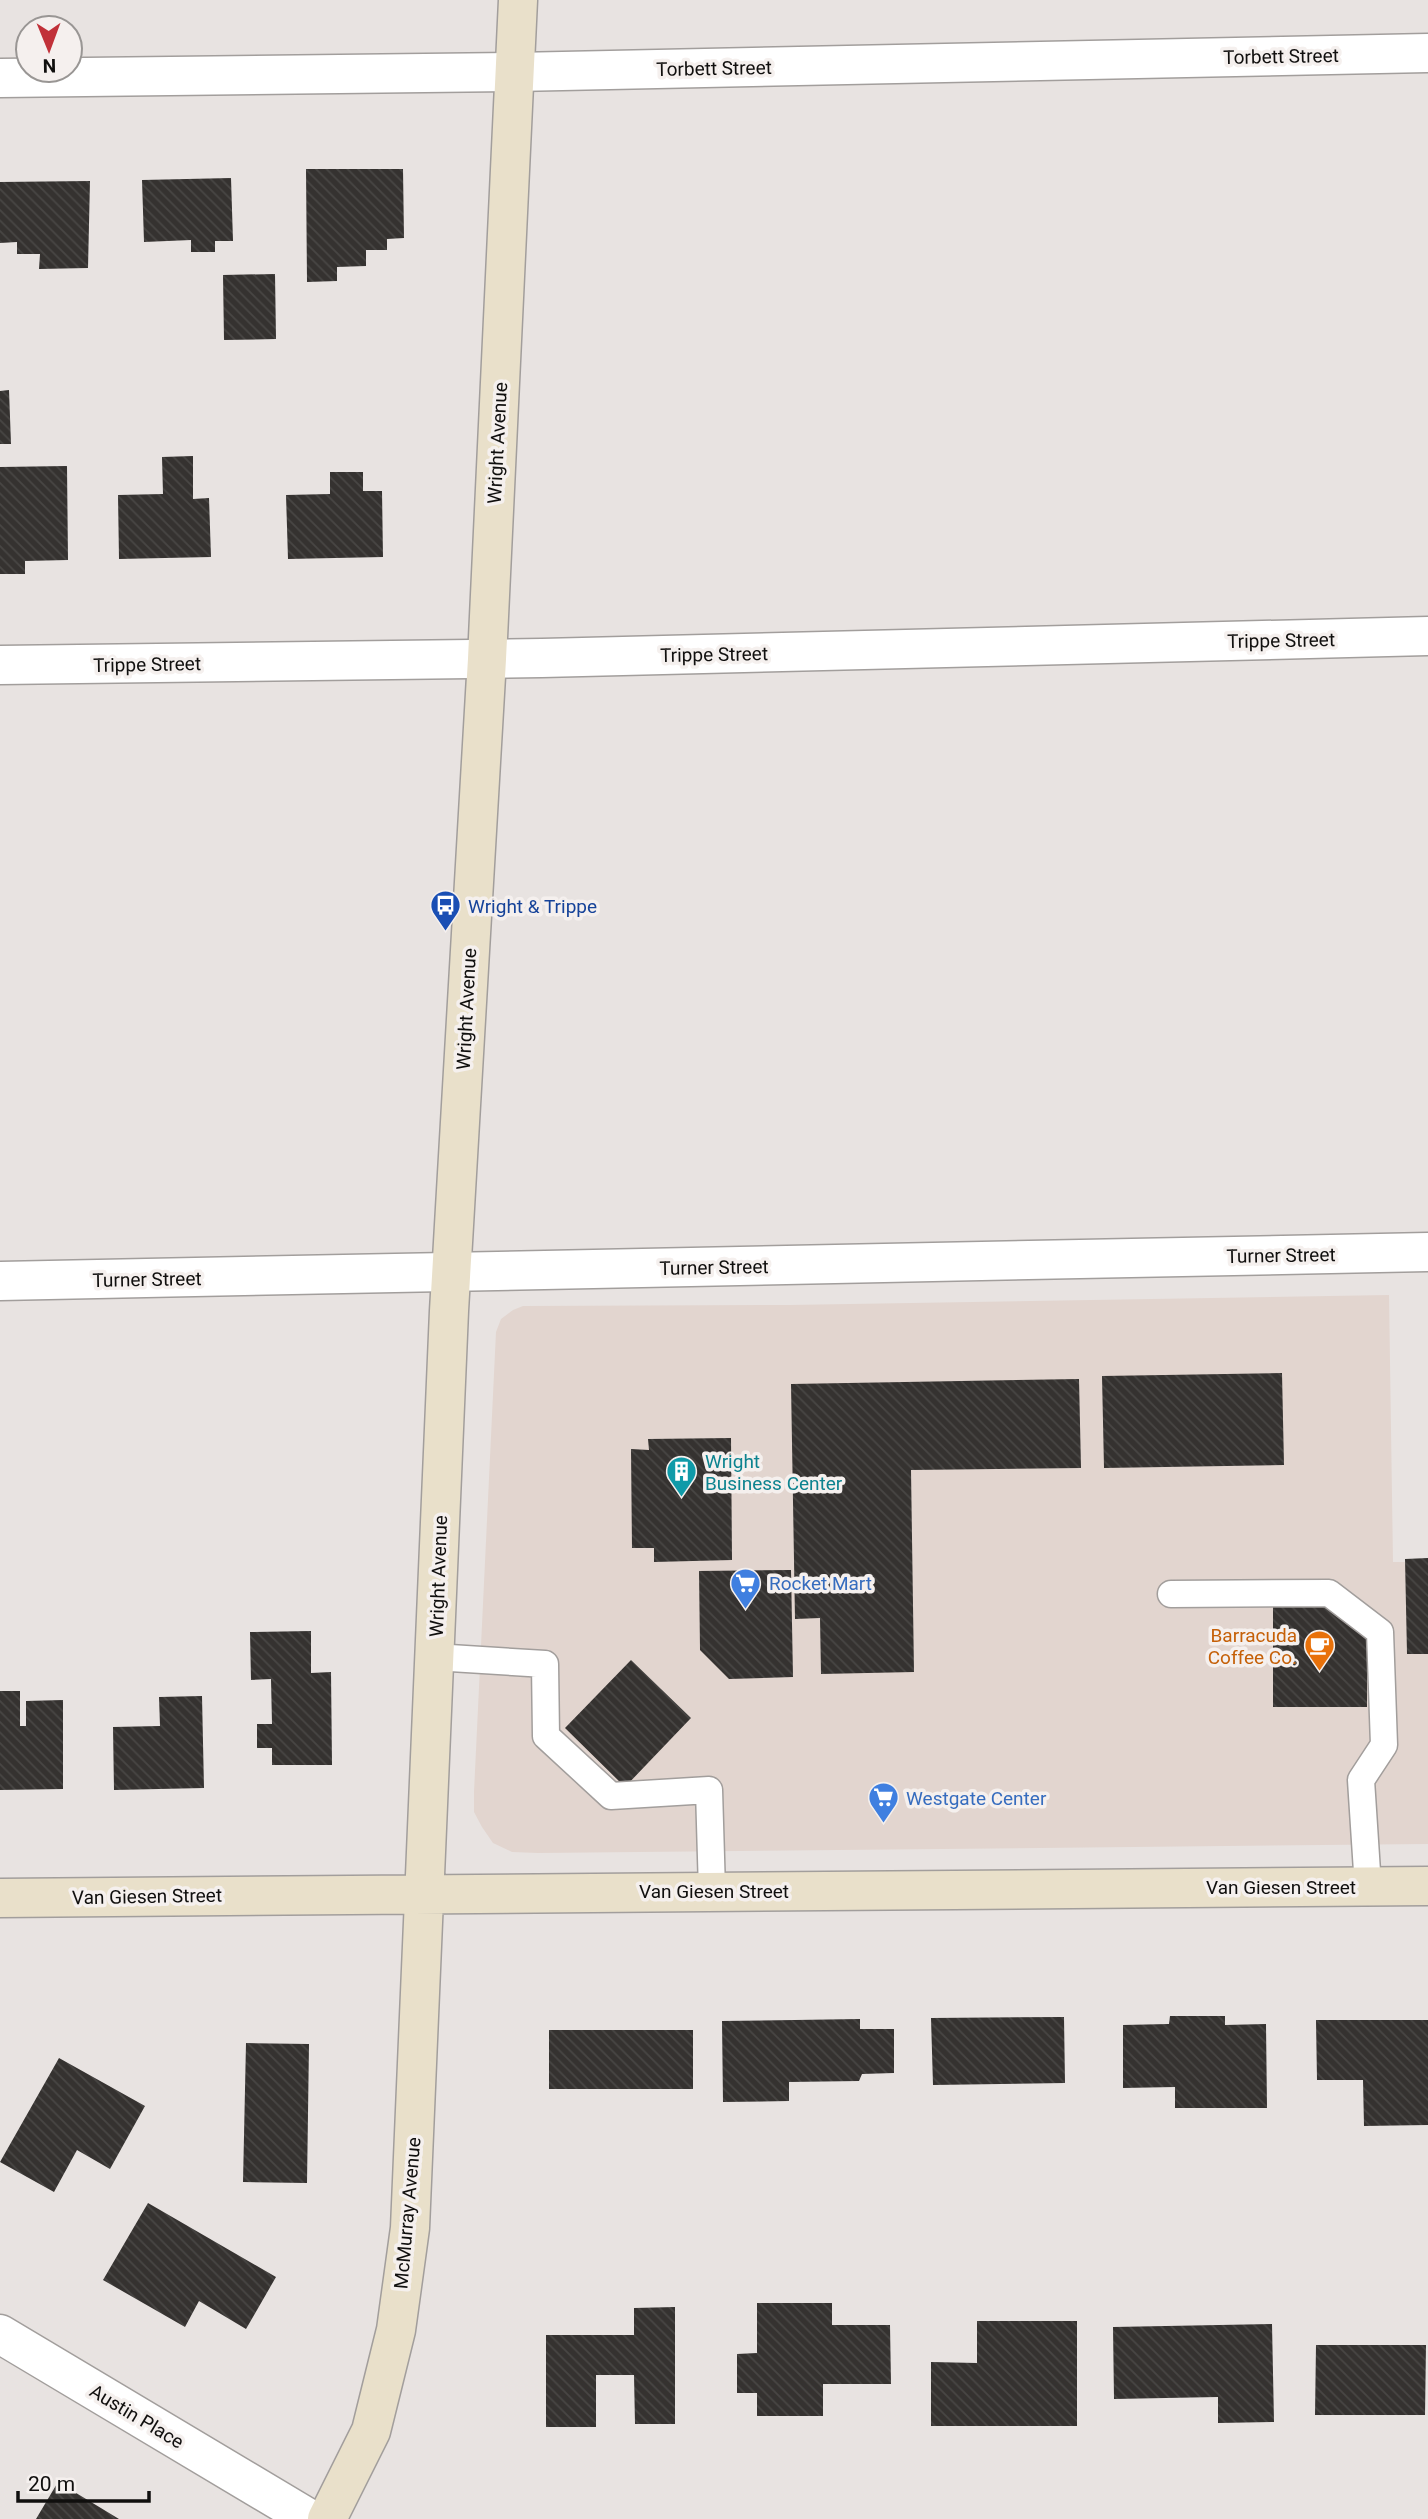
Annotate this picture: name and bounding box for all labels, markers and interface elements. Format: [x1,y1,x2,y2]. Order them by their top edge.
north arrow [14,14,84,84]
street label: Torbett Street [1223,44,1339,69]
text: N [42,54,56,77]
street label: Torbett Street [656,56,772,81]
street label: Wright Avenue [483,382,512,505]
street label: Trippe Street [1227,628,1335,653]
street label: Trippe Street [660,642,768,667]
street label: Trippe Street [93,652,201,677]
bus stop icon: Wright & Trippe [428,889,462,933]
place label: Wright & Trippe [468,895,597,918]
street label: Wright Avenue [452,948,481,1071]
street label: Turner Street [1226,1243,1336,1268]
street label: Turner Street [659,1255,769,1280]
street label: Turner Street [92,1267,202,1292]
place label: Wright Business Center [705,1450,843,1495]
building icon: Wright Business Center [665,1455,699,1499]
street label: Wright Avenue [425,1515,452,1637]
supermarket icon: Rocket Mart [729,1566,763,1610]
place label: Rocket Mart [769,1572,872,1595]
place label: Barracuda Coffee Co. [1208,1624,1297,1669]
cafe icon: Barracuda Coffee Co. [1303,1629,1337,1673]
supermarket icon: Westgate Center [866,1781,900,1825]
place label: Westgate Center [906,1787,1047,1810]
street label: Van Giesen Street [1206,1876,1356,1899]
street label: Van Giesen Street [639,1880,789,1903]
street label: Van Giesen Street [72,1884,222,1909]
street label: McMurray Avenue [389,2136,426,2290]
street label: Austin Place [86,2379,188,2453]
scale bar [18,2460,149,2504]
text: 20 m [28,2472,75,2496]

